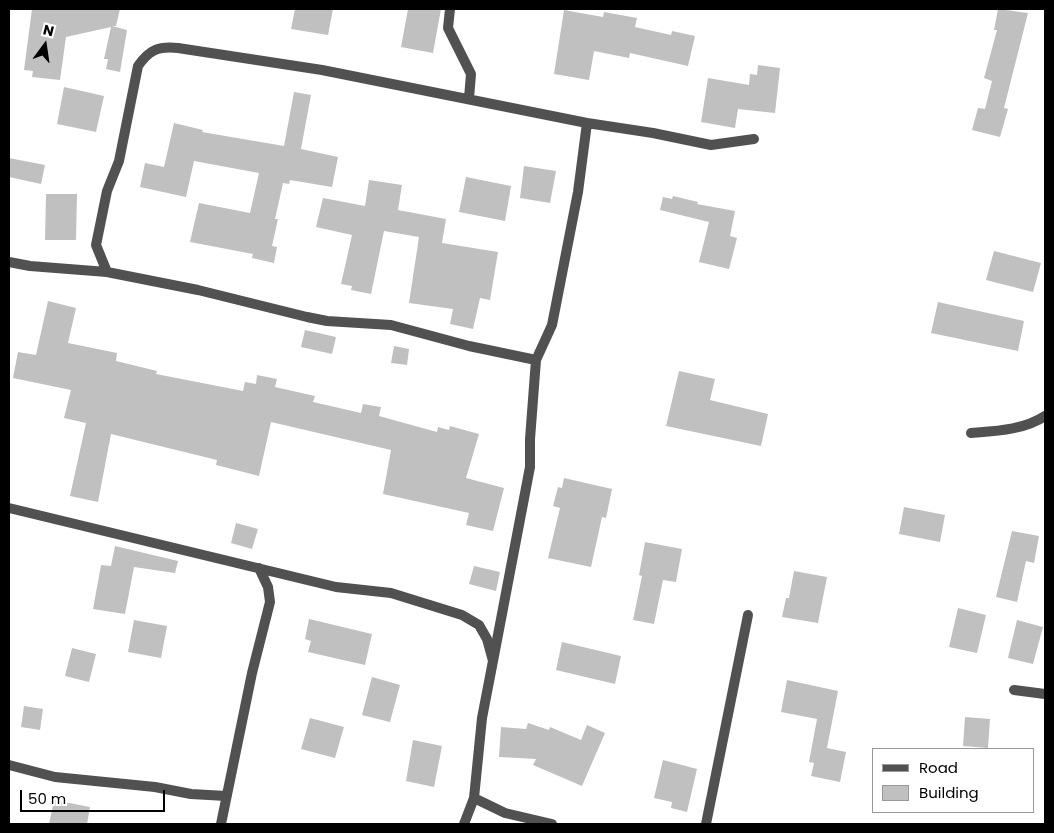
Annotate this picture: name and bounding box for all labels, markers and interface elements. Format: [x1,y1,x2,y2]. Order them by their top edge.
text: N [41,19,56,41]
north arrow [20,20,70,70]
legend [872,748,1034,813]
text: Road [919,757,958,778]
scale bar [22,780,168,812]
text: Building [919,782,979,803]
text: 50 m [28,788,66,809]

